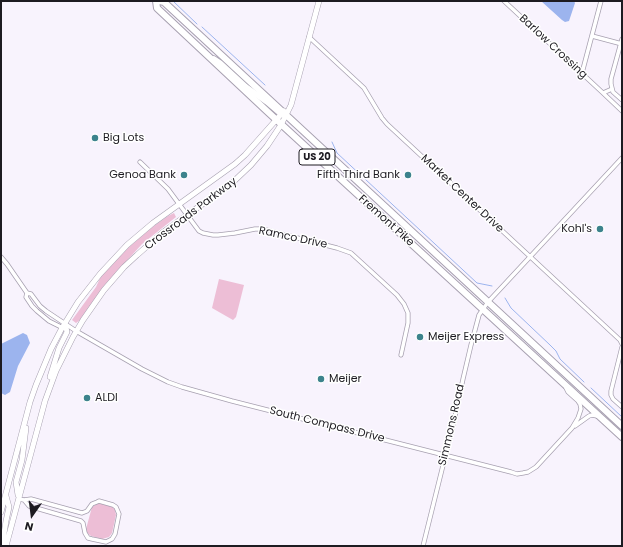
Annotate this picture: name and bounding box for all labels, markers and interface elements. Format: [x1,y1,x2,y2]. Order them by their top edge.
street label: Barlow Crossing [516,12,590,82]
place label: Big Lots [103,131,144,145]
marker: Big Lots [90,133,100,143]
road number: US 20 [299,149,335,165]
street label: Market Center Drive [418,152,506,236]
place label: Genoa Bank [109,168,176,182]
place label: Fifth Third Bank [317,168,400,182]
marker: Genoa Bank [179,170,189,180]
marker: Fifth Third Bank [403,170,413,180]
street label: Crossroads Parkway [142,175,240,253]
street label: Fremont Pike [355,193,417,249]
place label: Kohl's [561,222,592,236]
street label: Ramco Drive [258,224,328,252]
marker: Kohl's [595,224,605,234]
place label: Meijer Express [428,330,504,344]
marker: Meijer Express [415,332,425,342]
place label: Meijer [329,372,362,386]
marker: Meijer [316,374,326,384]
street label: Simmons Road [436,383,468,467]
place label: ALDI [95,391,118,405]
marker: ALDI [82,393,92,403]
street label: South Compass Drive [268,404,386,446]
north arrow [12,495,52,535]
text: N [23,518,35,535]

